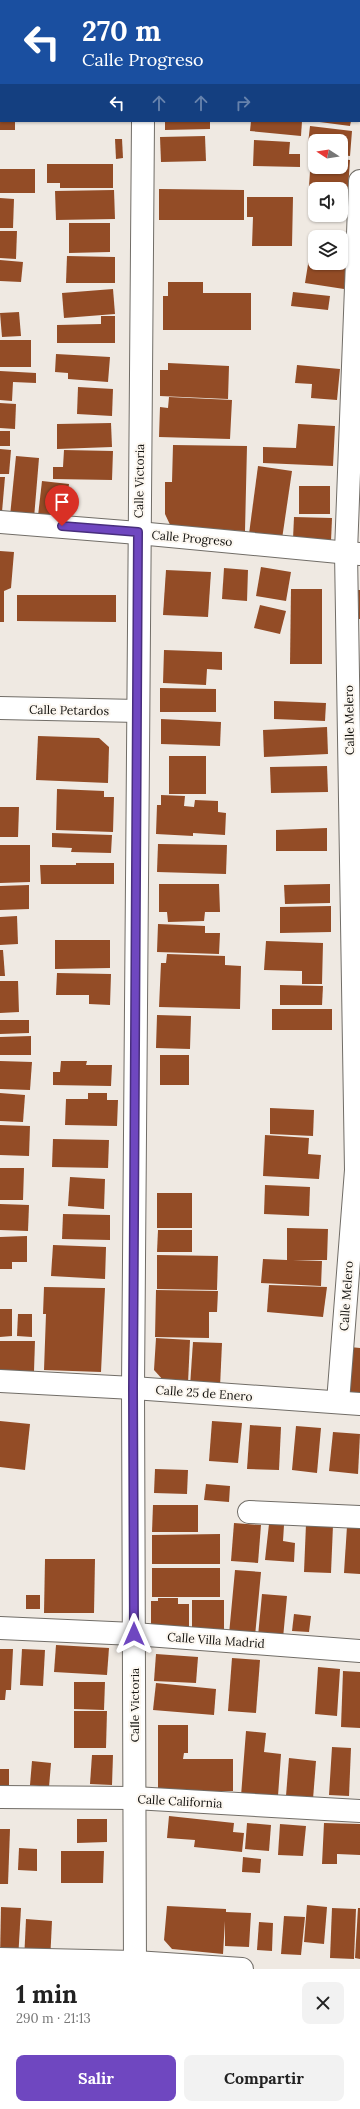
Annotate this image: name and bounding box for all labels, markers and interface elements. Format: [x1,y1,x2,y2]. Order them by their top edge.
text: 270 m [82,13,161,49]
icon: left [16,16,68,68]
text: Calle Progreso [82,48,204,71]
icon: left [106,92,128,114]
icon: ahead [148,92,170,114]
icon: ahead [190,92,212,114]
icon: right [232,92,254,114]
north arrow [308,134,348,174]
map controls [308,134,348,270]
button: sound [308,182,348,222]
button: layers [308,230,348,270]
street label: Calle Victoria [131,444,147,518]
pin [45,485,79,526]
icon: arrive [51,491,73,513]
street label: Calle Progreso [151,527,233,549]
street label: Calle Melero [341,685,357,755]
street label: Calle Petardos [29,702,110,718]
street label: Calle Melero [336,1261,356,1331]
street label: Calle 25 de Enero [155,1382,253,1404]
position arrow [113,1613,155,1655]
street label: Calle Villa Madrid [167,1629,265,1651]
street label: Calle Victoria [127,1668,142,1742]
street label: Calle California [137,1791,223,1811]
text: 1 min [16,1979,77,2010]
button: close [302,1982,344,2024]
text: 290 m · 21:13 [16,2010,91,2027]
button: Salir [16,2055,176,2101]
button: Compartir [184,2055,344,2101]

